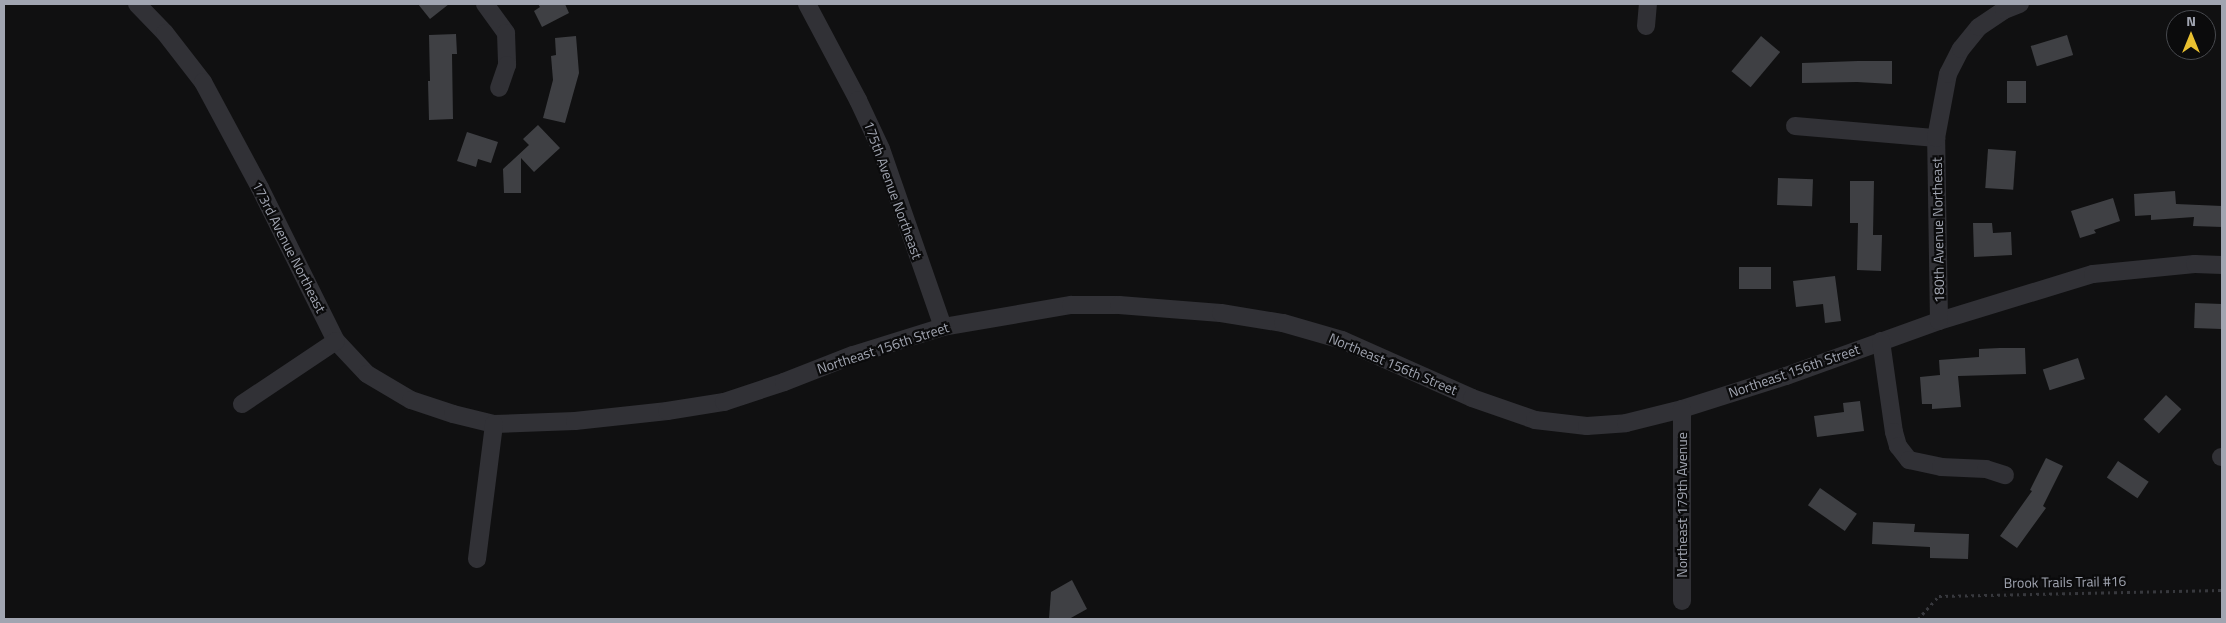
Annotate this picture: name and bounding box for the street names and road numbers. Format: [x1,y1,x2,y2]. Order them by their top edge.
street label: 175th Avenue Northeast [860,119,926,261]
street label: 180th Avenue Northeast [1928,157,1948,303]
street label: 173rd Avenue Northeast [249,179,329,315]
street label: Northeast 156th Street [815,319,951,377]
street label: Northeast 156th Street [1326,329,1460,399]
street label: Northeast 156th Street [1726,341,1862,401]
street label: Northeast 179th Avenue [1674,432,1690,578]
street label: Brook Trails Trail #16 [2004,573,2126,591]

